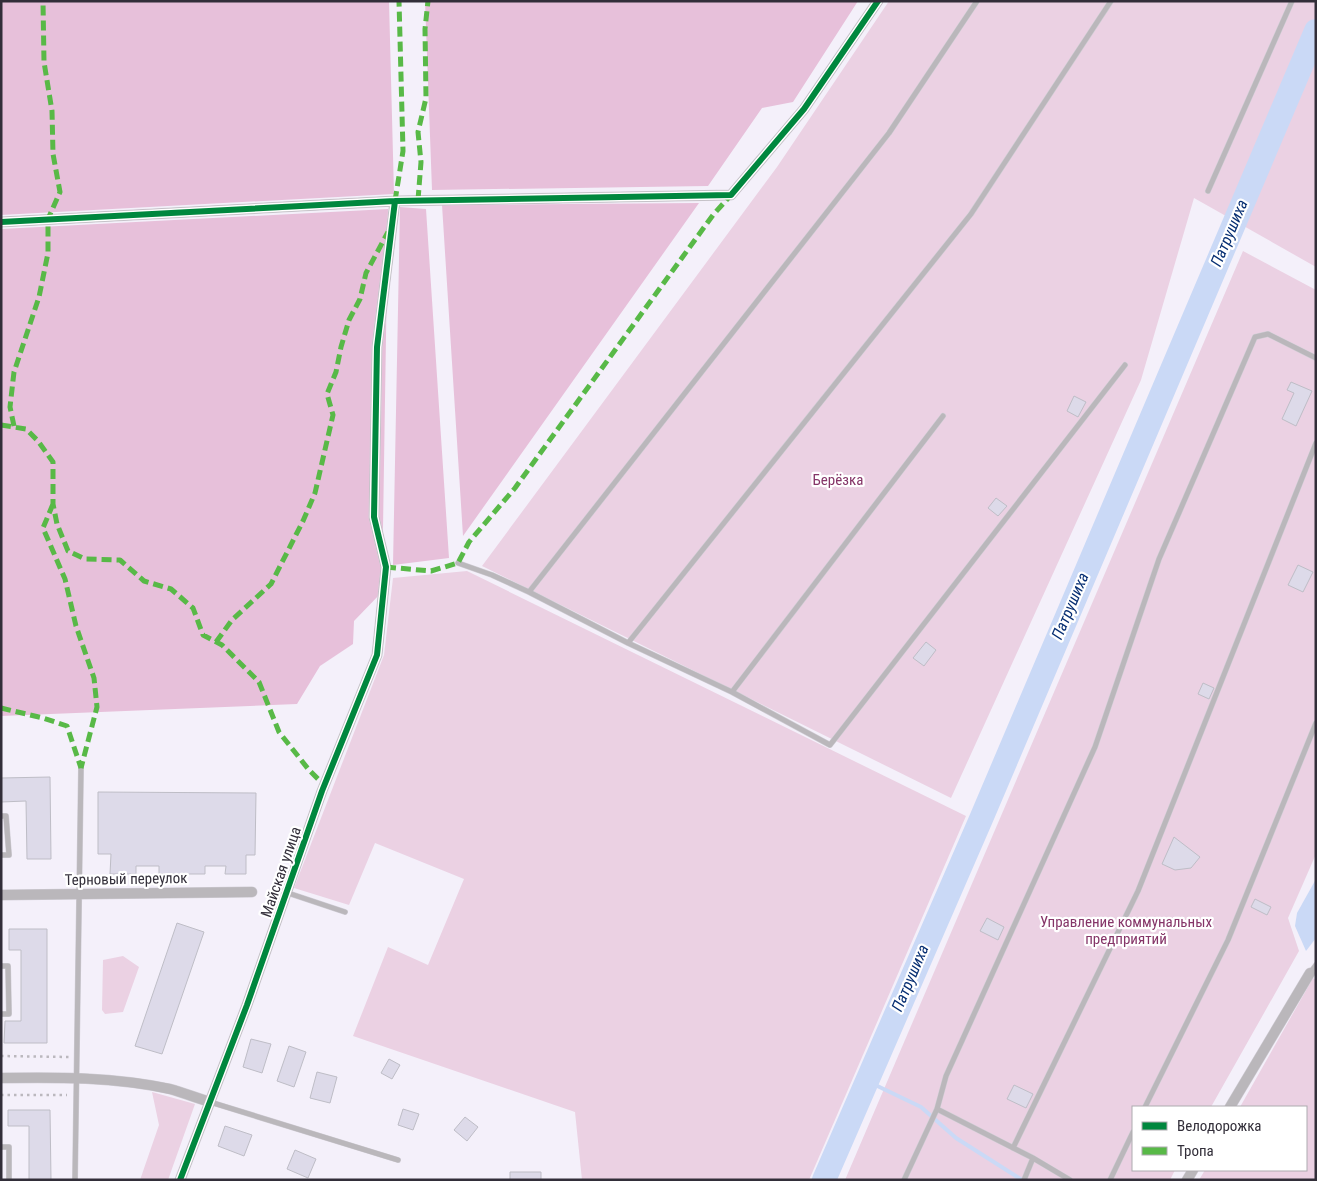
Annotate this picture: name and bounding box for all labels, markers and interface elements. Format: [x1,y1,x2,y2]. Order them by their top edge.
water label: Патрушиха [1206,197,1252,269]
park label: Берёзка [813,471,863,489]
water label: Патрушиха [1047,570,1093,642]
street label: Майская улица [257,824,305,920]
street label: Терновый переулок [64,869,188,889]
park label: Управление коммунальных предприятий [1040,913,1212,948]
water label: Патрушиха [887,942,933,1014]
legend [1132,1106,1307,1171]
text: Велодорожка [1177,1117,1262,1135]
text: Тропа [1177,1142,1214,1160]

